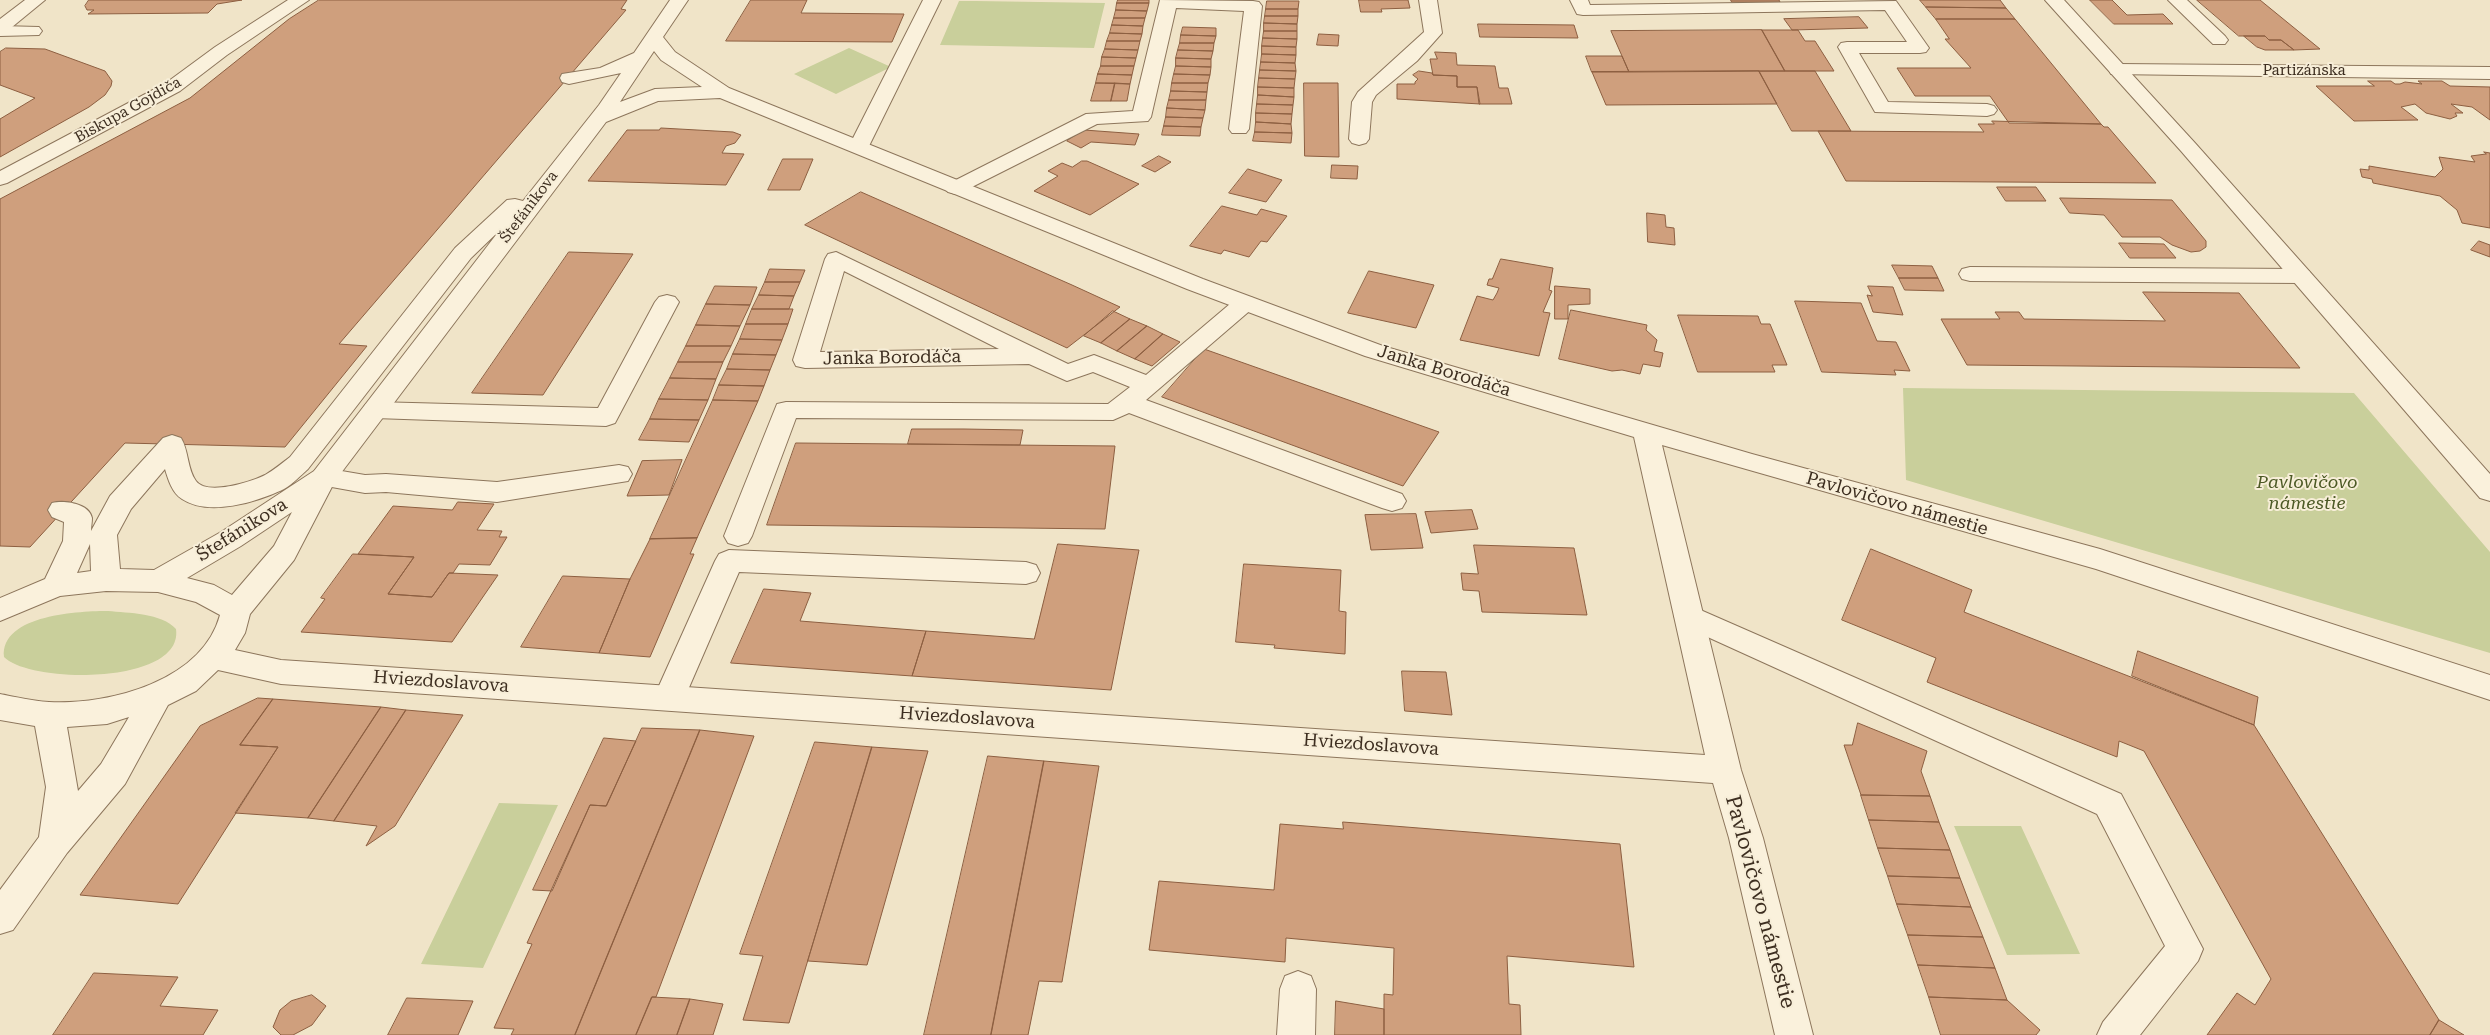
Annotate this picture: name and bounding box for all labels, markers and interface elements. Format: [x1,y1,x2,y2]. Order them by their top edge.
street label: Partizánska [2262,62,2346,80]
street label: Biskupa Gojdiča [72,73,184,147]
street label: Štefánikova [496,167,562,247]
street label: Janka Borodáča [1375,340,1513,402]
street label: Janka Borodáča [823,346,961,370]
street label: Pavlovičovo námestie [1804,468,1990,540]
park label: Pavlovičovo námestie [2257,472,2357,514]
street label: Štefánikova [193,494,291,566]
street label: Hviezdoslavova [372,666,510,698]
street label: Hviezdoslavova [898,702,1036,734]
street label: Hviezdoslavova [1302,729,1440,761]
street label: Pavlovičovo námestie [1719,793,1801,1011]

